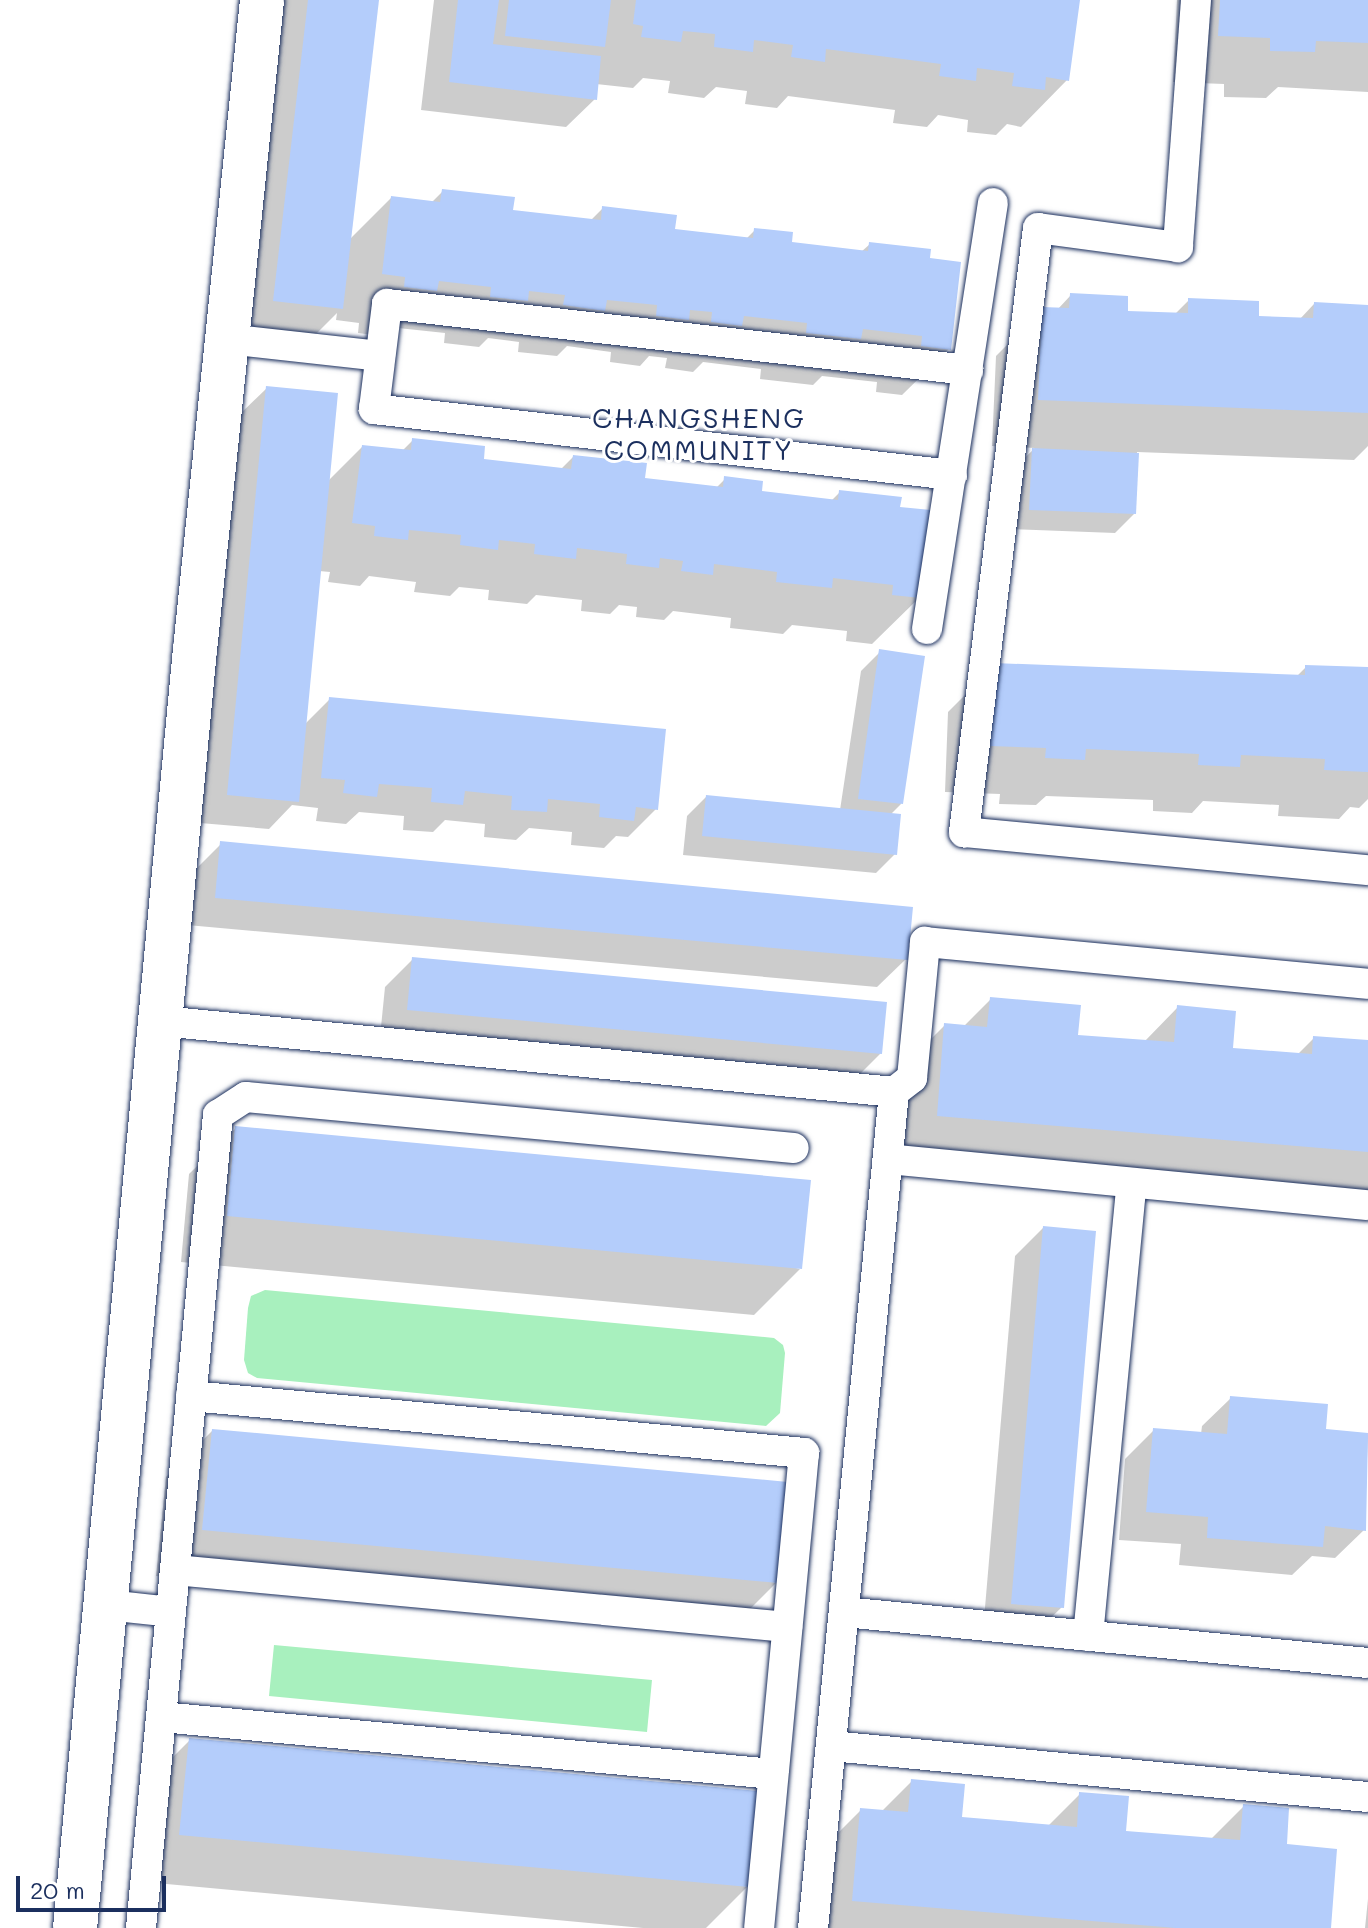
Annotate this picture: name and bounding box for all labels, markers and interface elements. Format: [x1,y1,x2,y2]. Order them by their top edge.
district label: CHANGSHENG COMMUNITY [592,400,806,466]
scale bar [20,1860,170,1910]
text: 20 m [30,1874,85,1905]

